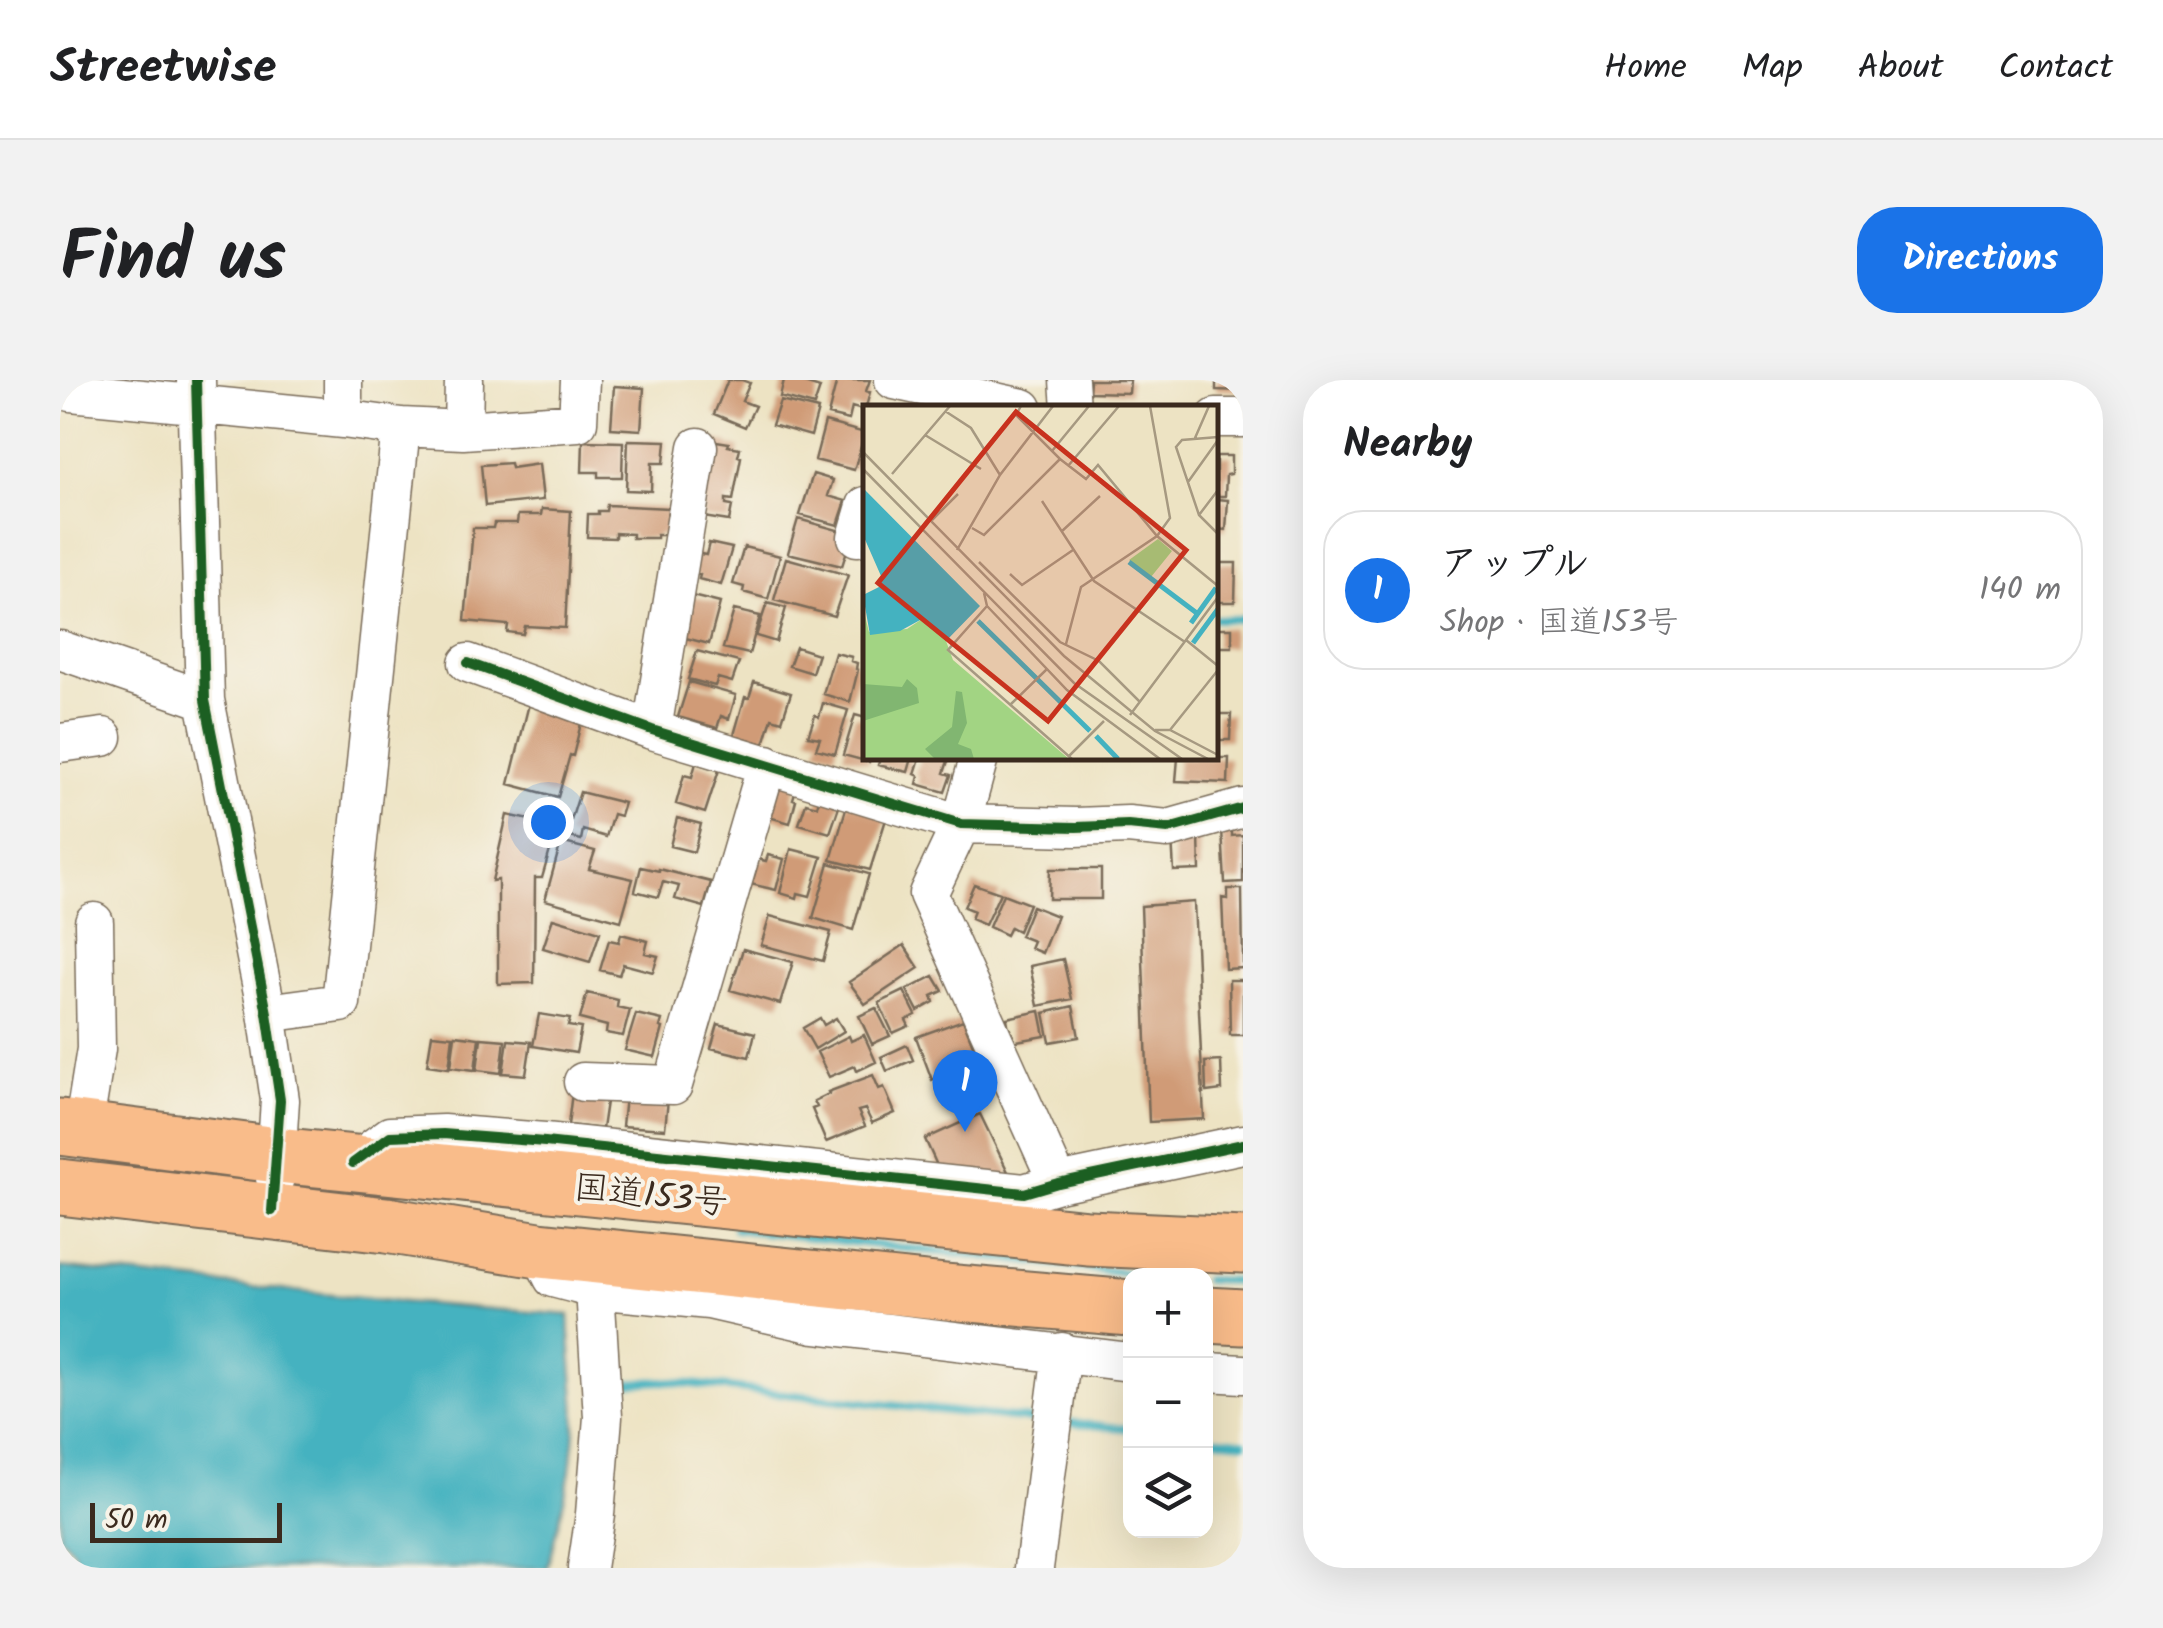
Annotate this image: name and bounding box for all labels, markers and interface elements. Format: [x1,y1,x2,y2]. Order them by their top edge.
text: Streetwise [50,31,276,107]
text: Home [1604,41,1687,97]
text: Map [1742,41,1803,97]
text: About [1858,41,1943,97]
text: Contact [1998,41,2113,97]
text: Find us [60,205,286,316]
button: Directions [1857,207,2103,313]
inset map [863,405,1218,760]
text: Nearby [1343,412,1472,479]
text: アップル [1440,535,1590,595]
text: 1 [1373,565,1382,616]
text: 140 m [1979,565,2061,616]
text: Shop · 国道153号 [1440,598,1679,649]
your location [523,797,574,848]
pin: 1 [932,1050,998,1132]
street label: 国道153号 [571,1161,731,1233]
map controls [1123,1268,1213,1538]
button: + [1123,1268,1213,1358]
button: − [1123,1358,1213,1448]
button: layers [1123,1448,1213,1538]
scale bar [90,1498,282,1542]
text: 50 m [105,1498,168,1543]

